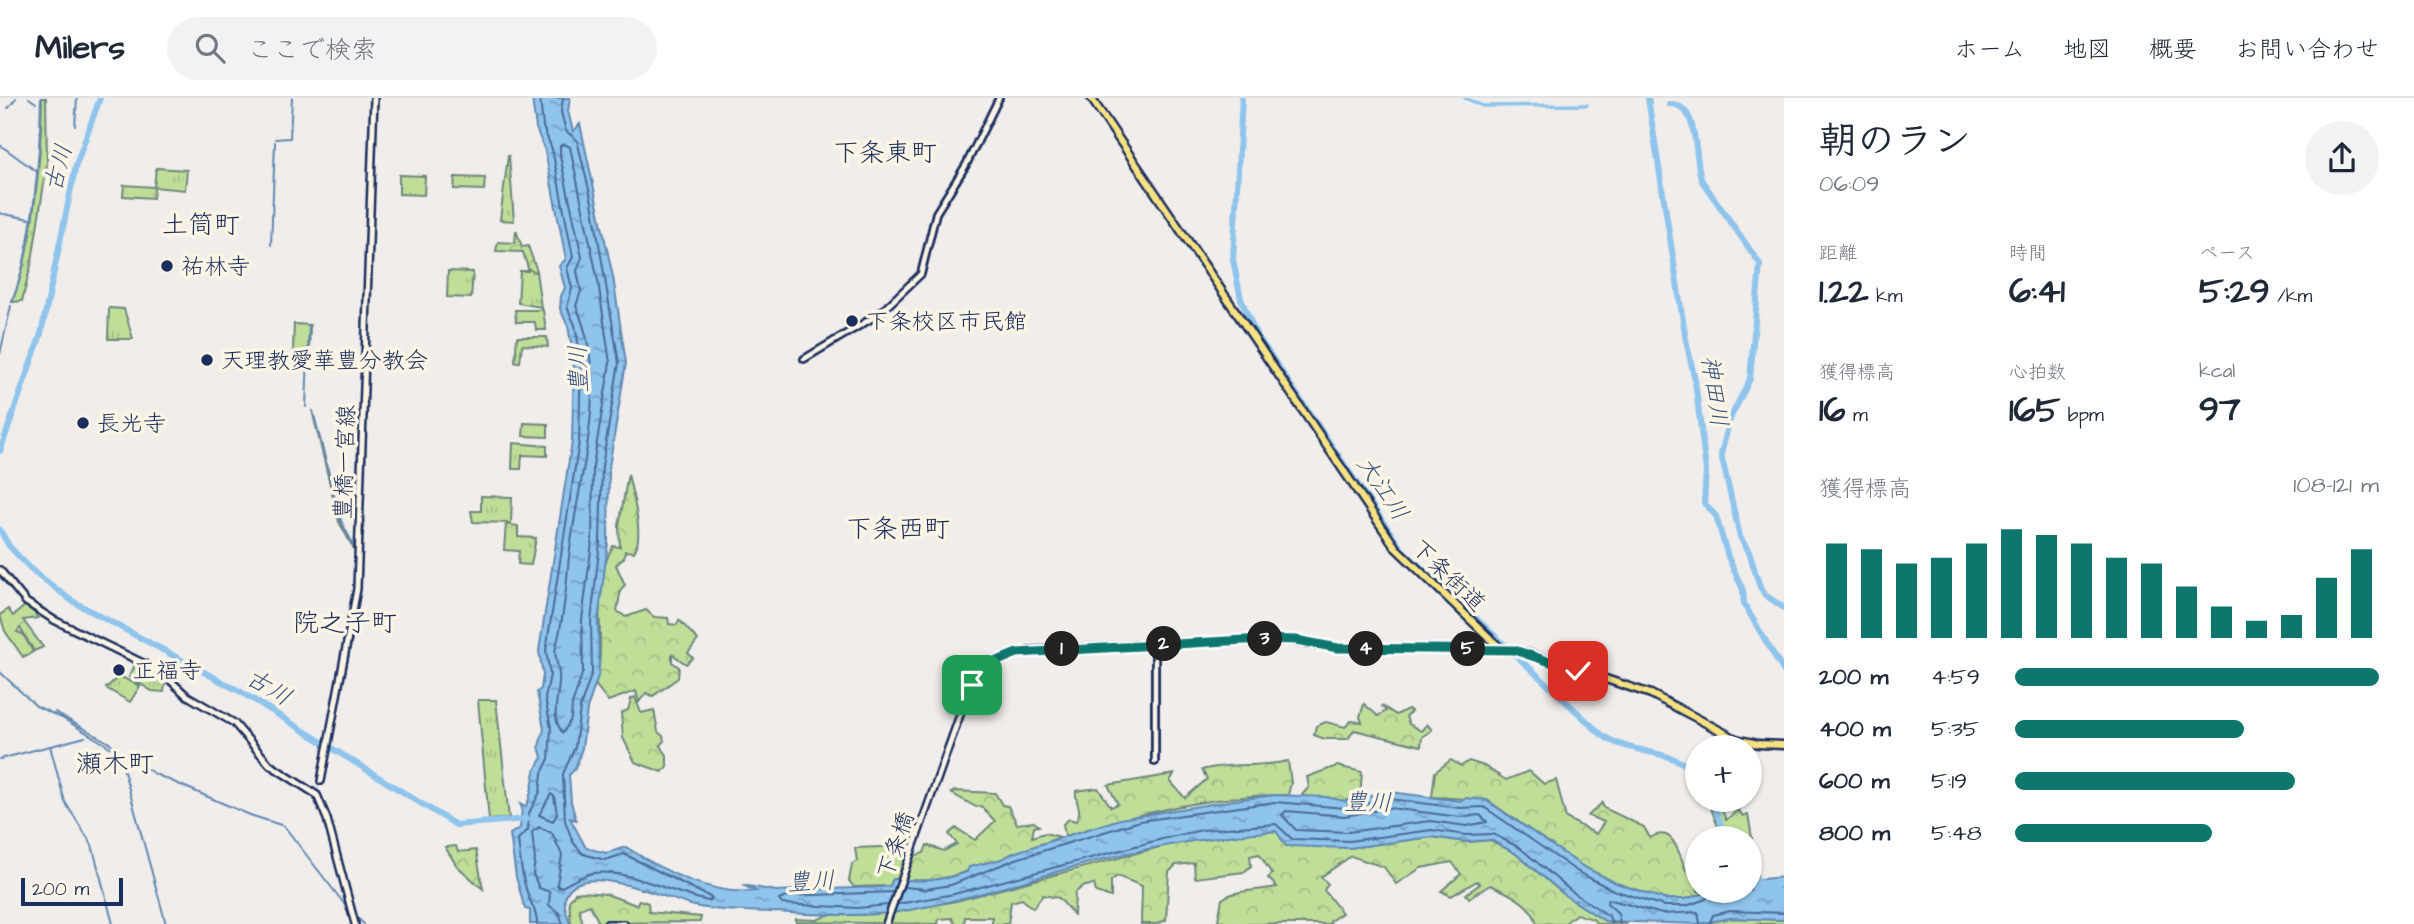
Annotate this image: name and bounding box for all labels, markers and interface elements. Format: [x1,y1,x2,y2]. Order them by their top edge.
search box [167,17,657,80]
text: Milers [35,25,125,71]
icon: search [191,29,229,67]
text: ここで検索 [247,32,377,68]
text: ホーム [1954,33,2025,67]
text: 地図 [2063,33,2111,67]
text: 概要 [2149,33,2197,67]
text: お問い合わせ [2235,33,2379,67]
text: 朝のラン [1819,116,1971,168]
button: share [2305,121,2379,195]
district label: 下条東町 [833,135,937,171]
water label: 古川 [36,141,82,196]
text: 06:09 [1819,168,1879,200]
district label: 土筒町 [162,207,240,243]
text: 距離 [1819,240,1857,267]
text: 時間 [2009,240,2047,267]
text: ペース [2199,240,2255,267]
place label: 祐林寺 [181,251,250,283]
marker: 祐林寺 [159,258,175,274]
text: 1.22 [1819,267,1868,316]
text: 6:41 [2009,267,2065,316]
text: 5:29 [2199,267,2270,316]
text: km [1868,283,1903,310]
text: /km [2270,283,2312,310]
place label: 下条校区市民館 [866,306,1027,338]
marker: 下条校区市民館 [844,313,860,329]
water label: 豊川 [561,344,597,394]
place label: 天理教愛華豊分教会 [221,345,428,377]
marker: 天理教愛華豊分教会 [199,352,215,368]
water label: 神田川 [1692,353,1736,429]
text: kcal [2199,358,2235,385]
text: 獲得標高 [1819,359,1895,386]
text: 心拍数 [2009,359,2066,386]
text: 97 [2199,385,2240,434]
text: 16 [1819,386,1845,435]
text: 165 [2009,386,2060,435]
text: m [1845,402,1868,429]
text: bpm [2060,402,2104,429]
street label: 豊橋一宮線 [327,404,363,520]
place label: 長光寺 [97,408,166,440]
marker: 長光寺 [75,415,91,431]
water label: 大江川 [1348,449,1416,528]
text: 108–121 m [2293,469,2379,501]
text: 獲得標高 [1819,473,1911,505]
district label: 下条西町 [846,511,950,547]
street label: 下条街道 [1404,532,1493,619]
district label: 院之子町 [293,605,397,641]
pin: 3 [1248,622,1282,656]
text: 3 [1260,625,1269,652]
pin: 2 [1146,626,1182,662]
text: 2 [1158,630,1169,657]
pin: 1 [1044,632,1080,666]
pin: 4 [1348,632,1384,666]
pin: 5 [1450,632,1486,666]
text: 1 [1060,635,1063,662]
text: 4 [1359,635,1372,662]
text: 5 [1461,635,1474,662]
pin [1548,641,1608,701]
icon: check [1559,652,1597,690]
place label: 正福寺 [133,655,202,687]
pin [942,655,1002,715]
water label: 古川 [239,661,298,715]
text: 200 m [1819,661,1888,693]
text: 4:59 [1931,661,1980,693]
marker: 正福寺 [111,662,127,678]
icon: arrive [953,666,991,704]
text: 400 m [1819,713,1891,745]
text: 5:35 [1931,713,1979,745]
map controls [1685,735,1762,903]
button: + [1685,735,1762,812]
district label: 瀬木町 [76,746,154,782]
text: 600 m [1819,765,1890,797]
text: 5:19 [1931,765,1967,797]
water label: 豊川 [1344,786,1392,820]
street label: 下条橋 [870,807,922,883]
text: 800 m [1819,817,1890,849]
text: 5:48 [1931,817,1982,849]
button: − [1685,826,1762,903]
water label: 豊川 [786,864,836,900]
scale bar [21,875,122,907]
text: 200 m [32,876,89,903]

